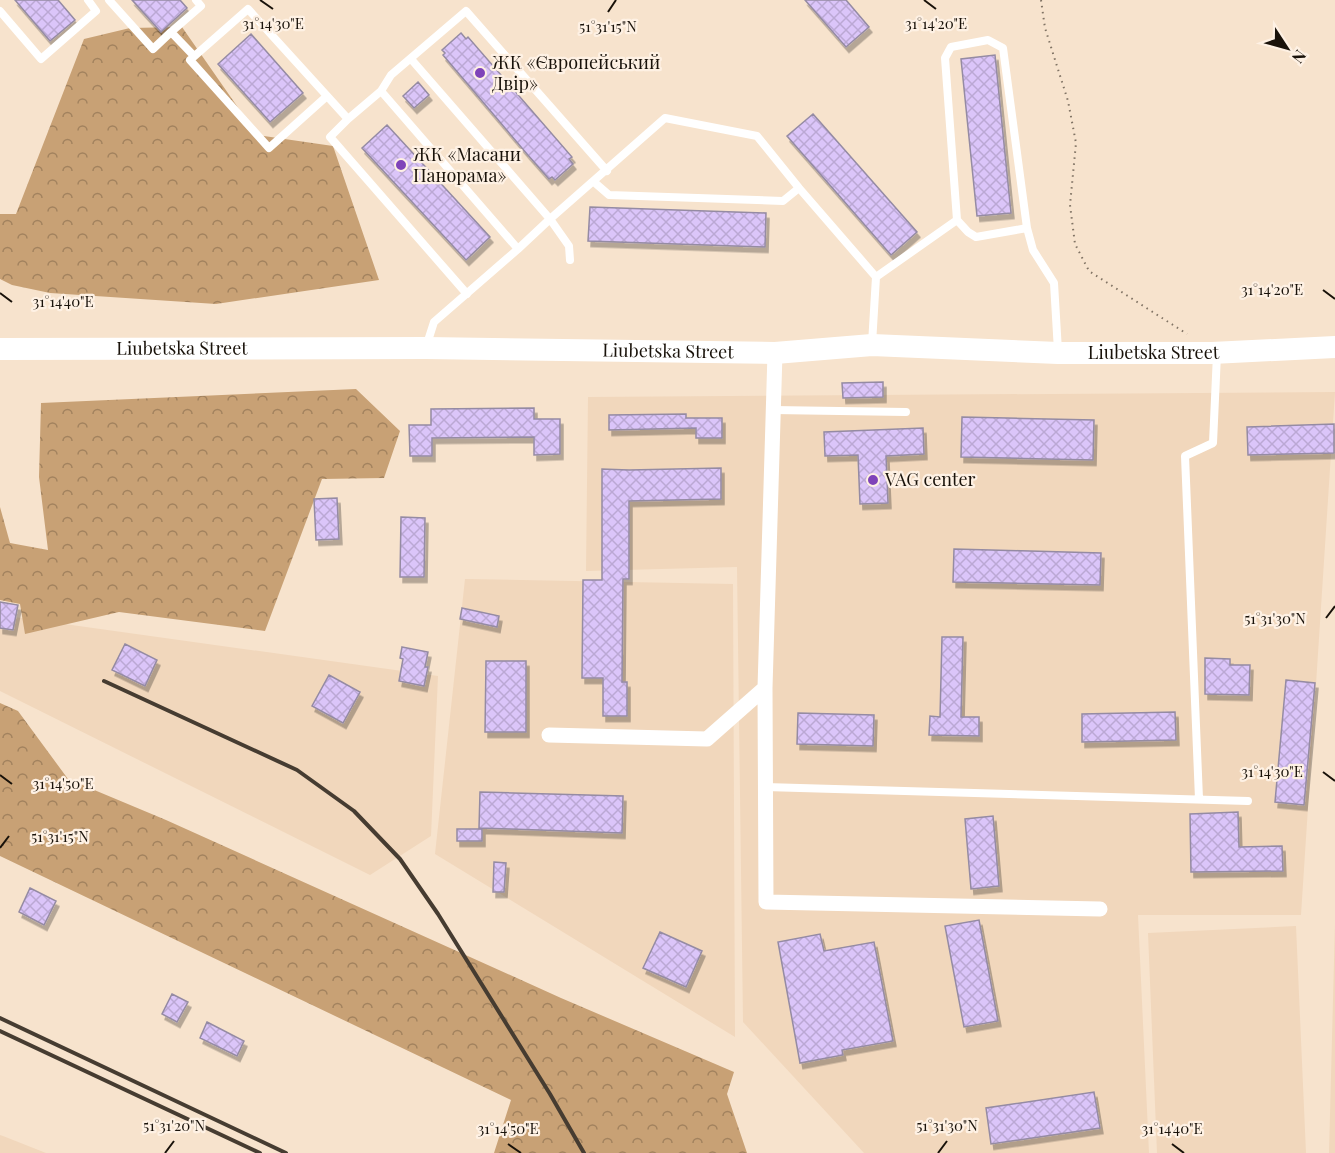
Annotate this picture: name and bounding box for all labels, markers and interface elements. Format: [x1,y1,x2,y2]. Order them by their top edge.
text: 31°14'30"E [242,13,304,33]
text: 31°14'20"E [905,13,967,33]
text: 51°31'15"N [579,16,637,36]
north arrow [1257,18,1317,78]
text: N [1287,46,1311,68]
place label: ЖК «Європейський Двір» [492,50,660,95]
marker: ЖК «Європейський Двір» [473,66,487,80]
place label: ЖК «Масани Панорама» [413,142,521,187]
marker: ЖК «Масани Панорама» [394,158,408,172]
text: 31°14'20"E [1241,279,1303,299]
text: 31°14'40"E [32,291,94,311]
street label: Liubetska Street [116,335,248,360]
street label: Liubetska Street [602,338,734,363]
street label: Liubetska Street [1088,340,1220,364]
place label: VAG center [884,467,976,491]
marker: VAG center [866,473,880,487]
text: 51°31'30"N [1244,608,1306,628]
text: 31°14'30"E [1241,761,1303,781]
text: 31°14'50"E [32,773,94,793]
text: 51°31'15"N [31,826,89,846]
text: 51°31'20"N [143,1115,205,1135]
text: 51°31'30"N [916,1115,978,1135]
text: 31°14'50"E [477,1118,539,1138]
text: 31°14'40"E [1141,1118,1203,1138]

